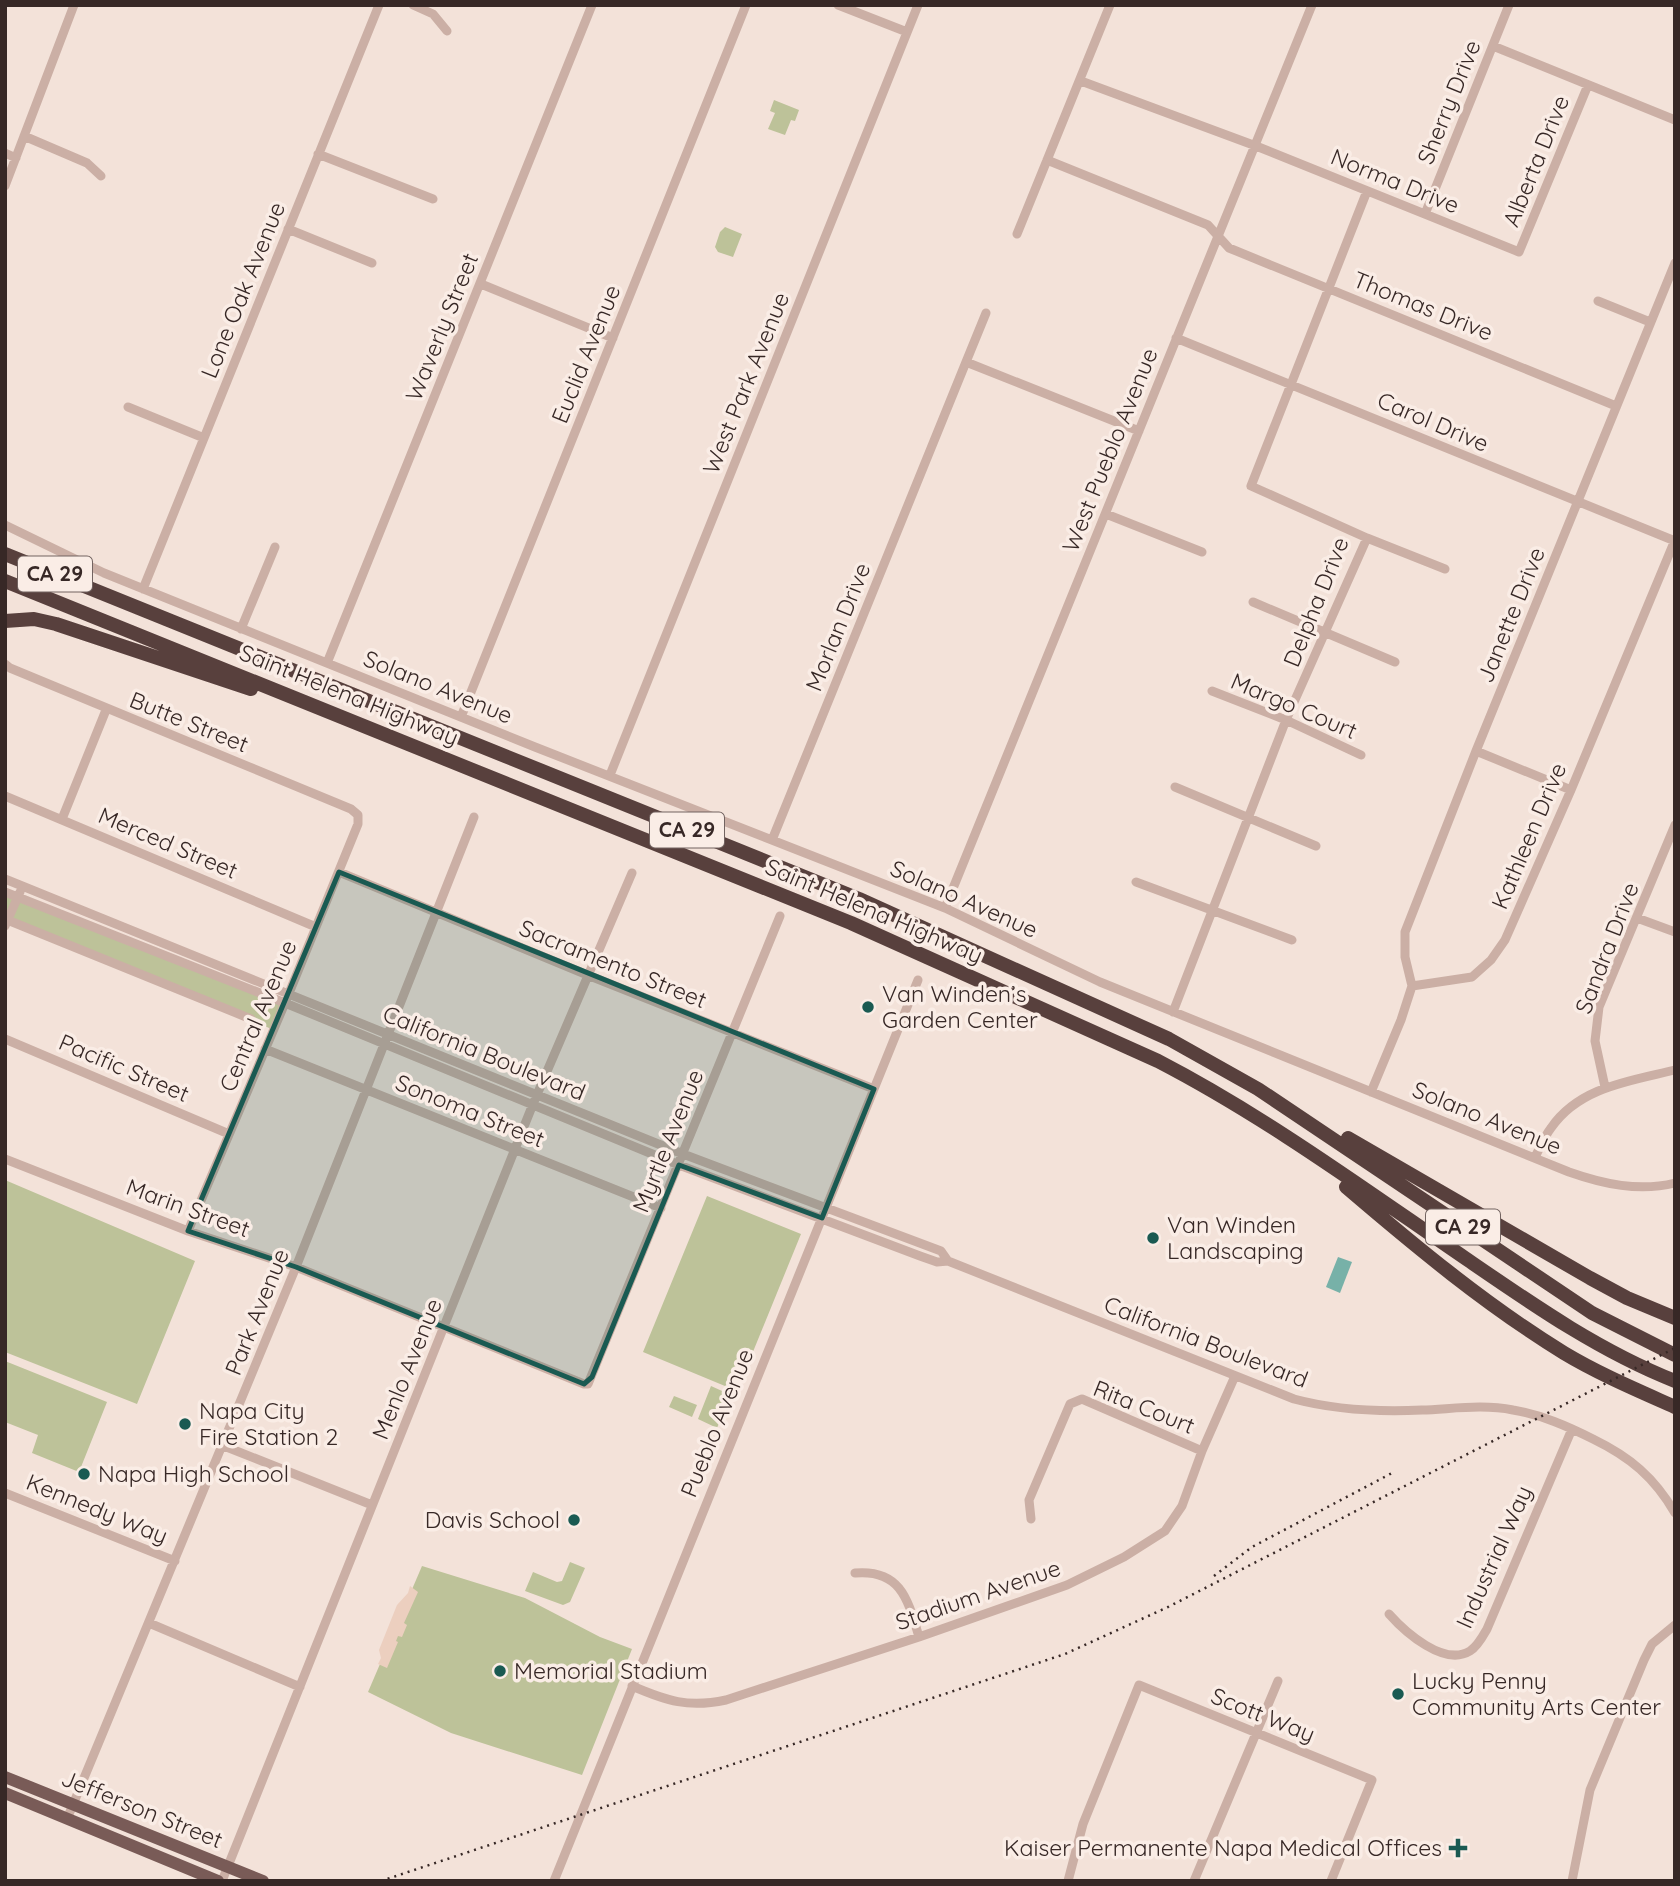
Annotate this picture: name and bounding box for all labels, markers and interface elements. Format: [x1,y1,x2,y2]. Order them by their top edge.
street label: Sherry Drive [1410,35,1487,168]
street label: Alberta Drive [1496,91,1575,231]
street label: Norma Drive [1327,142,1464,219]
street label: Lone Oak Avenue [194,197,291,382]
street label: Waverly Street [399,249,484,405]
street label: Thomas Drive [1349,264,1497,347]
street label: Euclid Avenue [545,280,627,427]
street label: West Park Avenue [696,288,795,478]
street label: West Pueblo Avenue [1055,344,1164,556]
street label: Carol Drive [1373,385,1493,458]
street label: Delpha Drive [1276,533,1355,671]
street label: Janette Drive [1470,543,1551,687]
road number: CA 29 [18,556,92,592]
street label: Morlan Drive [799,558,876,695]
street label: Saint Helena Highway [235,637,463,752]
street label: Solano Avenue [359,643,517,730]
street label: Margo Court [1227,666,1362,745]
street label: Butte Street [125,685,253,759]
street label: Kathleen Drive [1485,758,1572,913]
street label: Merced Street [94,800,242,885]
road number: CA 29 [650,812,724,848]
street label: Saint Helena Highway [761,852,987,970]
street label: Solano Avenue [886,853,1042,944]
street label: Sandra Drive [1568,878,1645,1018]
street label: Sacramento Street [515,913,711,1014]
street label: Central Avenue [213,936,303,1096]
place label: Van Winden’s Garden Center [882,979,1038,1034]
street label: California Boulevard [379,999,590,1106]
marker: Van Winden’s Garden Center [860,999,876,1015]
street label: Pacific Street [55,1027,194,1108]
street label: Myrtle Avenue [626,1065,709,1217]
street label: Sonoma Street [391,1067,549,1154]
street label: Solano Avenue [1408,1074,1566,1161]
street label: Marin Street [123,1172,254,1243]
place label: Van Winden Landscaping [1167,1210,1304,1265]
road number: CA 29 [1426,1210,1500,1244]
marker: Van Winden Landscaping [1145,1230,1161,1246]
street label: Park Avenue [218,1244,295,1379]
street label: California Boulevard [1100,1289,1312,1394]
street label: Menlo Avenue [365,1294,448,1443]
street label: Pueblo Avenue [674,1344,759,1501]
street label: Rita Court [1089,1373,1199,1440]
place label: Napa City Fire Station 2 [199,1396,338,1451]
marker: Napa City Fire Station 2 [177,1416,193,1432]
place label: Napa High School [98,1459,289,1488]
marker: Napa High School [76,1466,92,1482]
street label: Kennedy Way [22,1467,172,1550]
street label: Industrial Way [1449,1481,1538,1633]
place label: Davis School [425,1505,560,1534]
marker: Davis School [566,1512,582,1528]
street label: Stadium Avenue [892,1553,1064,1636]
place label: Memorial Stadium [514,1656,708,1685]
marker: Memorial Stadium [492,1663,508,1679]
place label: Lucky Penny Community Arts Center [1412,1666,1661,1721]
street label: Scott Way [1207,1681,1319,1749]
marker: Lucky Penny Community Arts Center [1390,1686,1406,1702]
street label: Jefferson Street [57,1763,227,1854]
place label: Kaiser Permanente Napa Medical Offices [1004,1833,1442,1862]
marker: Kaiser Permanente Napa Medical Offices [1448,1838,1468,1858]

